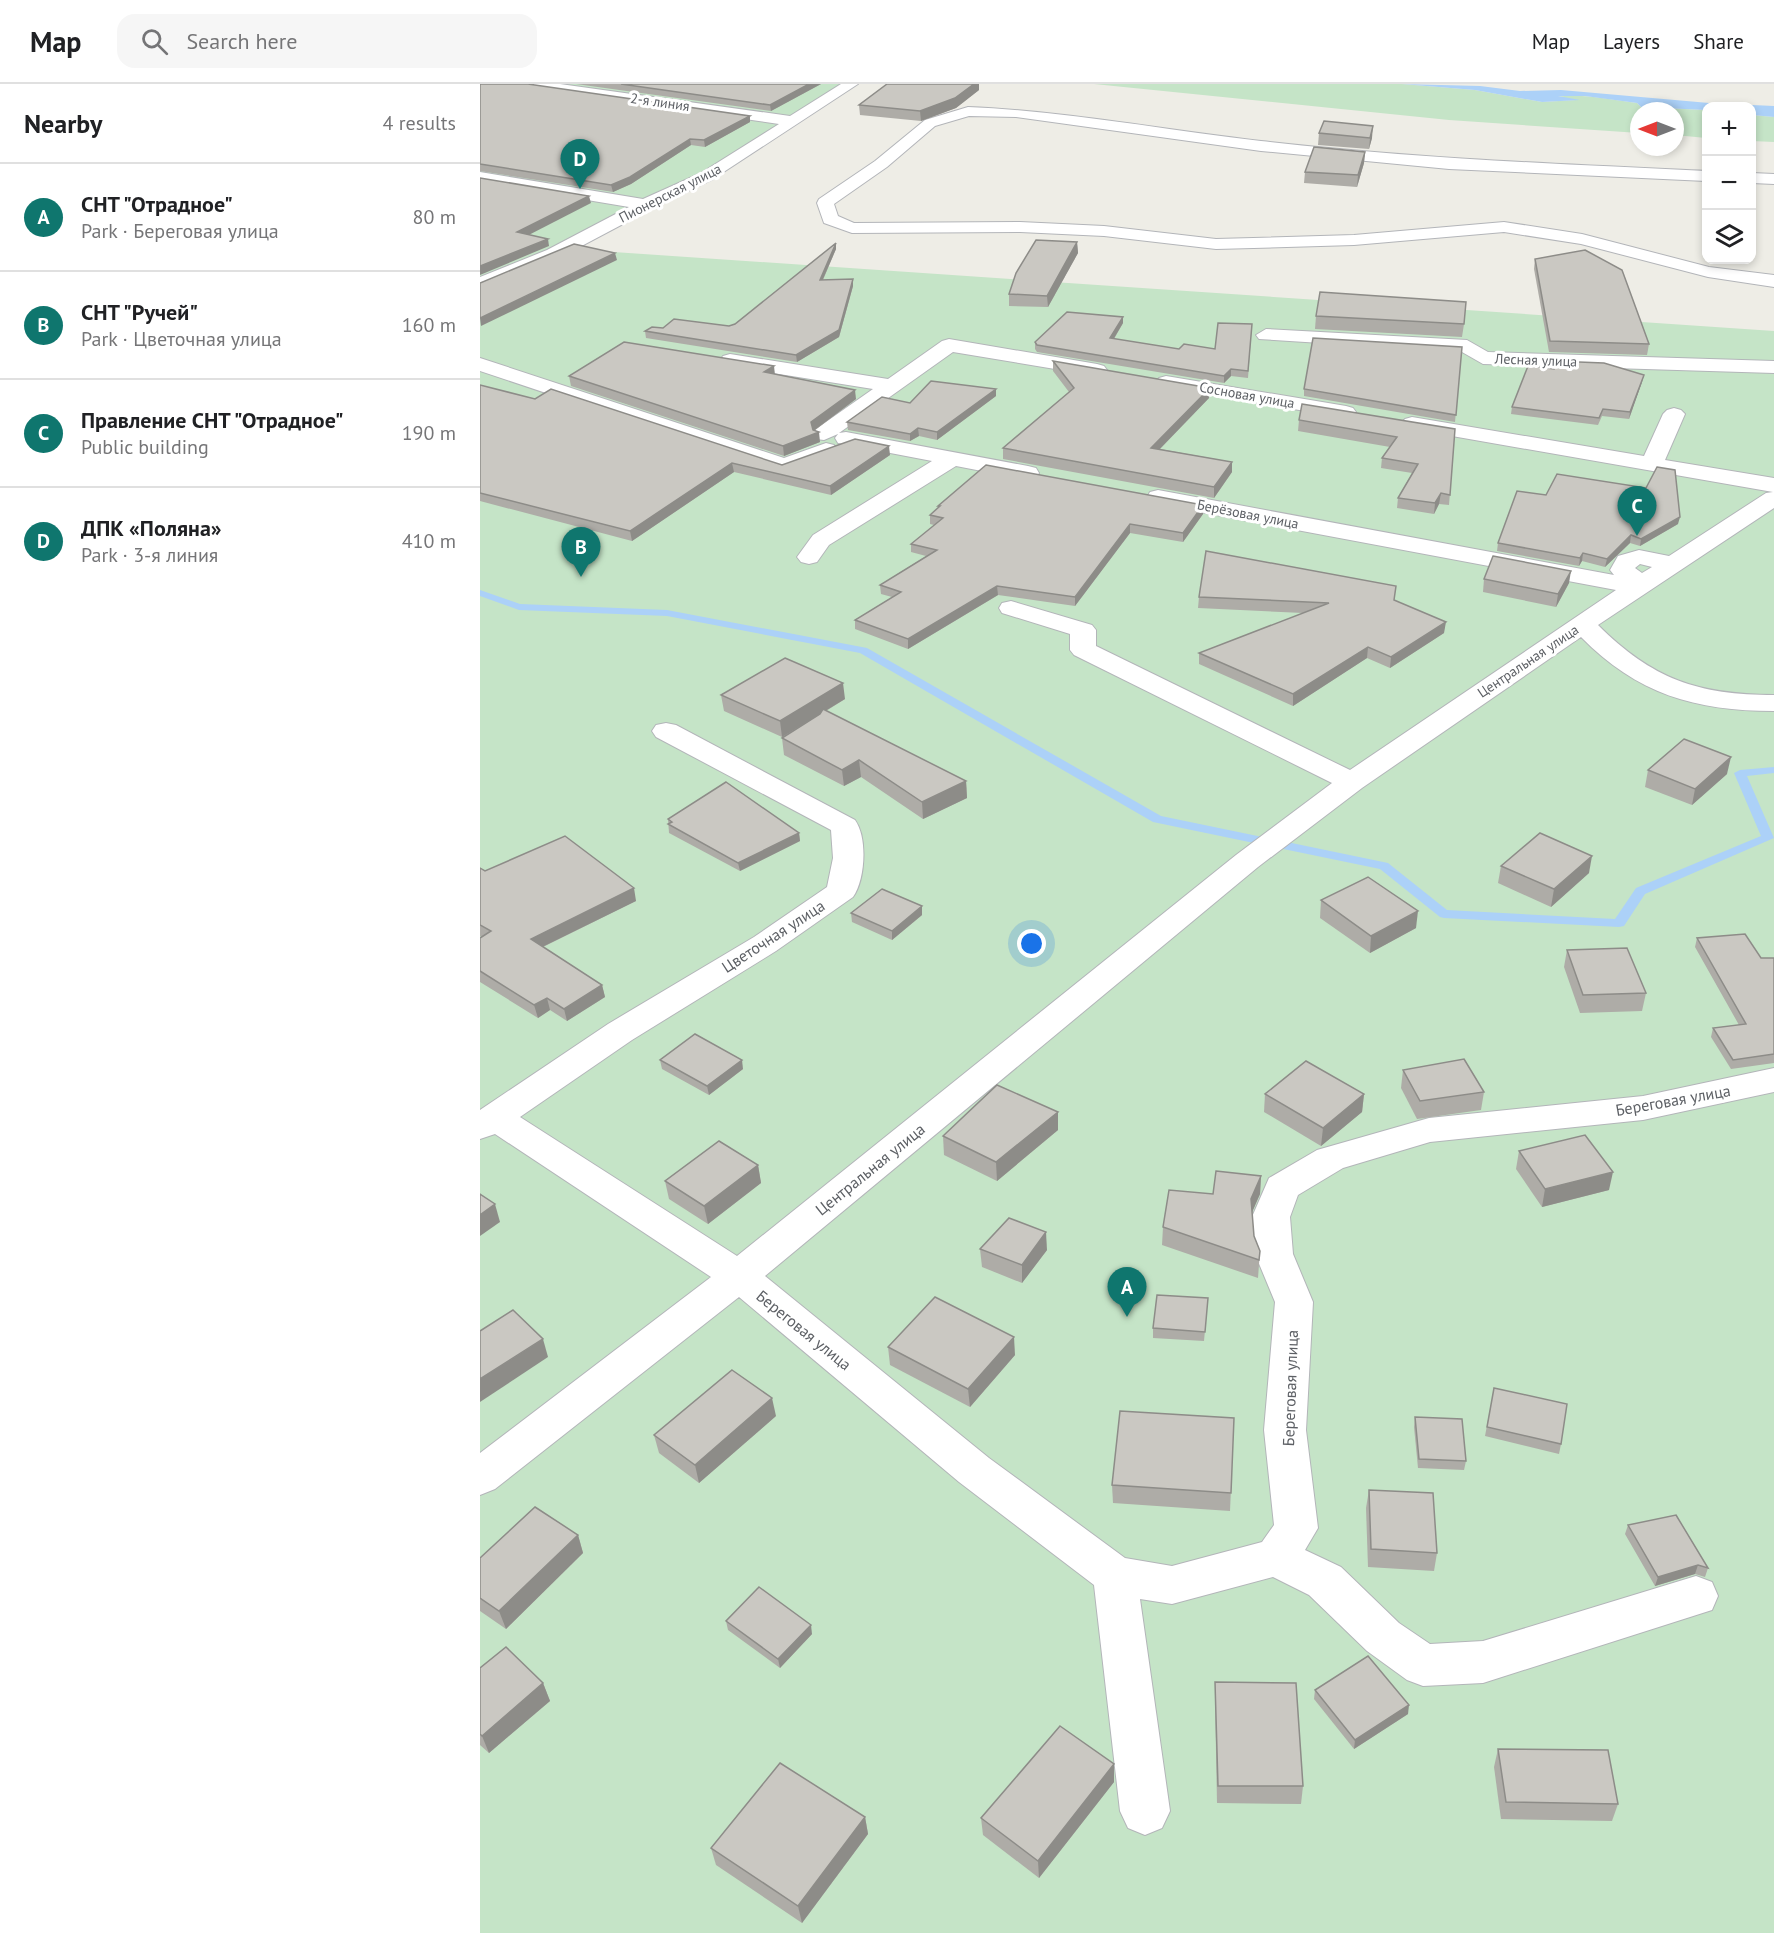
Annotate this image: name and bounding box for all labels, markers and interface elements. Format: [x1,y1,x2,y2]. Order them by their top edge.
search box [117,14,537,68]
text: Map [30,23,81,60]
icon: search [138,25,171,58]
text: Search here [186,27,297,55]
text: Map [1532,28,1570,55]
text: Layers [1603,28,1660,55]
text: Share [1693,28,1744,55]
street label: 2-я линия [629,89,691,115]
north arrow [1630,102,1684,156]
map controls [1702,102,1756,264]
button: + [1702,102,1756,156]
text: Nearby [24,107,102,140]
text: 4 results [383,110,456,136]
pin: D [560,140,600,189]
button: − [1702,156,1756,210]
street label: Пионерская улица [616,159,724,227]
text: СНТ "Отрадное" [81,190,233,218]
text: A [37,204,50,230]
text: 80 m [413,204,456,230]
button: layers [1702,210,1756,264]
text: Park · Береговая улица [81,218,279,244]
text: СНТ "Ручей" [81,298,198,326]
text: B [38,312,49,338]
text: 160 m [402,312,456,338]
text: Park · Цветочная улица [81,326,282,352]
street label: Лесная улица [1493,350,1578,370]
street label: Сосновая улица [1198,378,1296,412]
text: Правление СНТ "Отрадное" [81,406,344,434]
text: C [38,420,49,446]
text: 190 m [402,420,456,446]
text: Public building [81,434,209,460]
pin: C [1618,486,1656,536]
street label: Берёзовая улица [1196,495,1300,533]
text: ДПК «Поляна» [81,514,222,542]
text: D [37,528,50,554]
text: 410 m [402,528,456,554]
pin: B [562,528,600,577]
text: Park · 3-я линия [81,542,218,568]
street label: Центральная улица [1474,620,1582,701]
street label: Цветочная улица [718,895,828,977]
your location [1017,929,1046,958]
street label: Береговая улица [1614,1080,1732,1120]
street label: Центральная улица [811,1119,929,1219]
pin: A [1108,1268,1146,1317]
street label: Береговая улица [752,1286,856,1374]
street label: Береговая улица [1278,1329,1302,1447]

